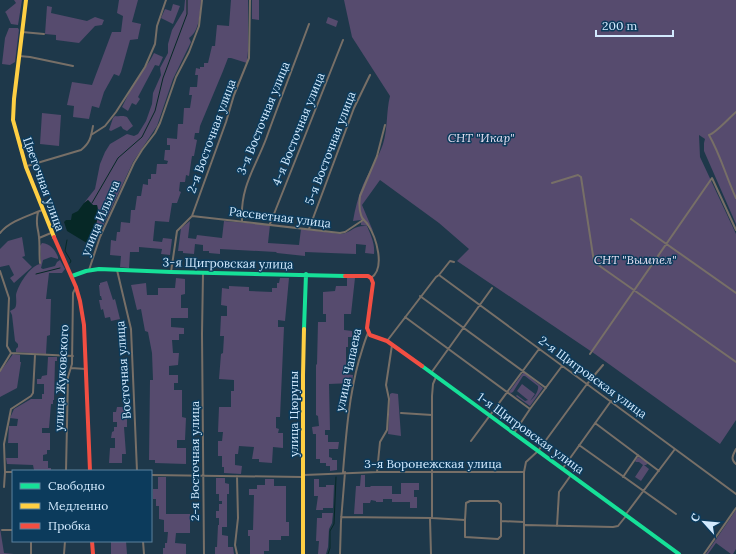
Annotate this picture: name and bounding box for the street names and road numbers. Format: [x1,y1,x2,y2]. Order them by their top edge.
street label: 3-я Восточная улица [233,59,293,177]
street label: 4-я Восточная улица [268,70,328,188]
street label: 2-я Восточная улица [183,77,239,195]
street label: 5-я Восточная улица [301,89,359,207]
street label: Цветочная улица [20,135,68,233]
street label: улица Ильича [77,178,123,258]
street label: Рассветная улица [228,203,332,231]
street label: 3-я Щигровская улица [163,254,293,272]
street label: Восточная улица [112,320,134,420]
street label: улица Жуковского [51,324,71,432]
street label: улица Чапаева [332,327,364,413]
street label: 2-я Щигровская улица [536,333,650,421]
street label: улица Цюрупы [286,371,301,457]
street label: 1-я Щигровская улица [475,389,587,477]
street label: 2-я Восточная улица [187,401,202,521]
street label: 3-я Воронежская улица [364,456,502,471]

